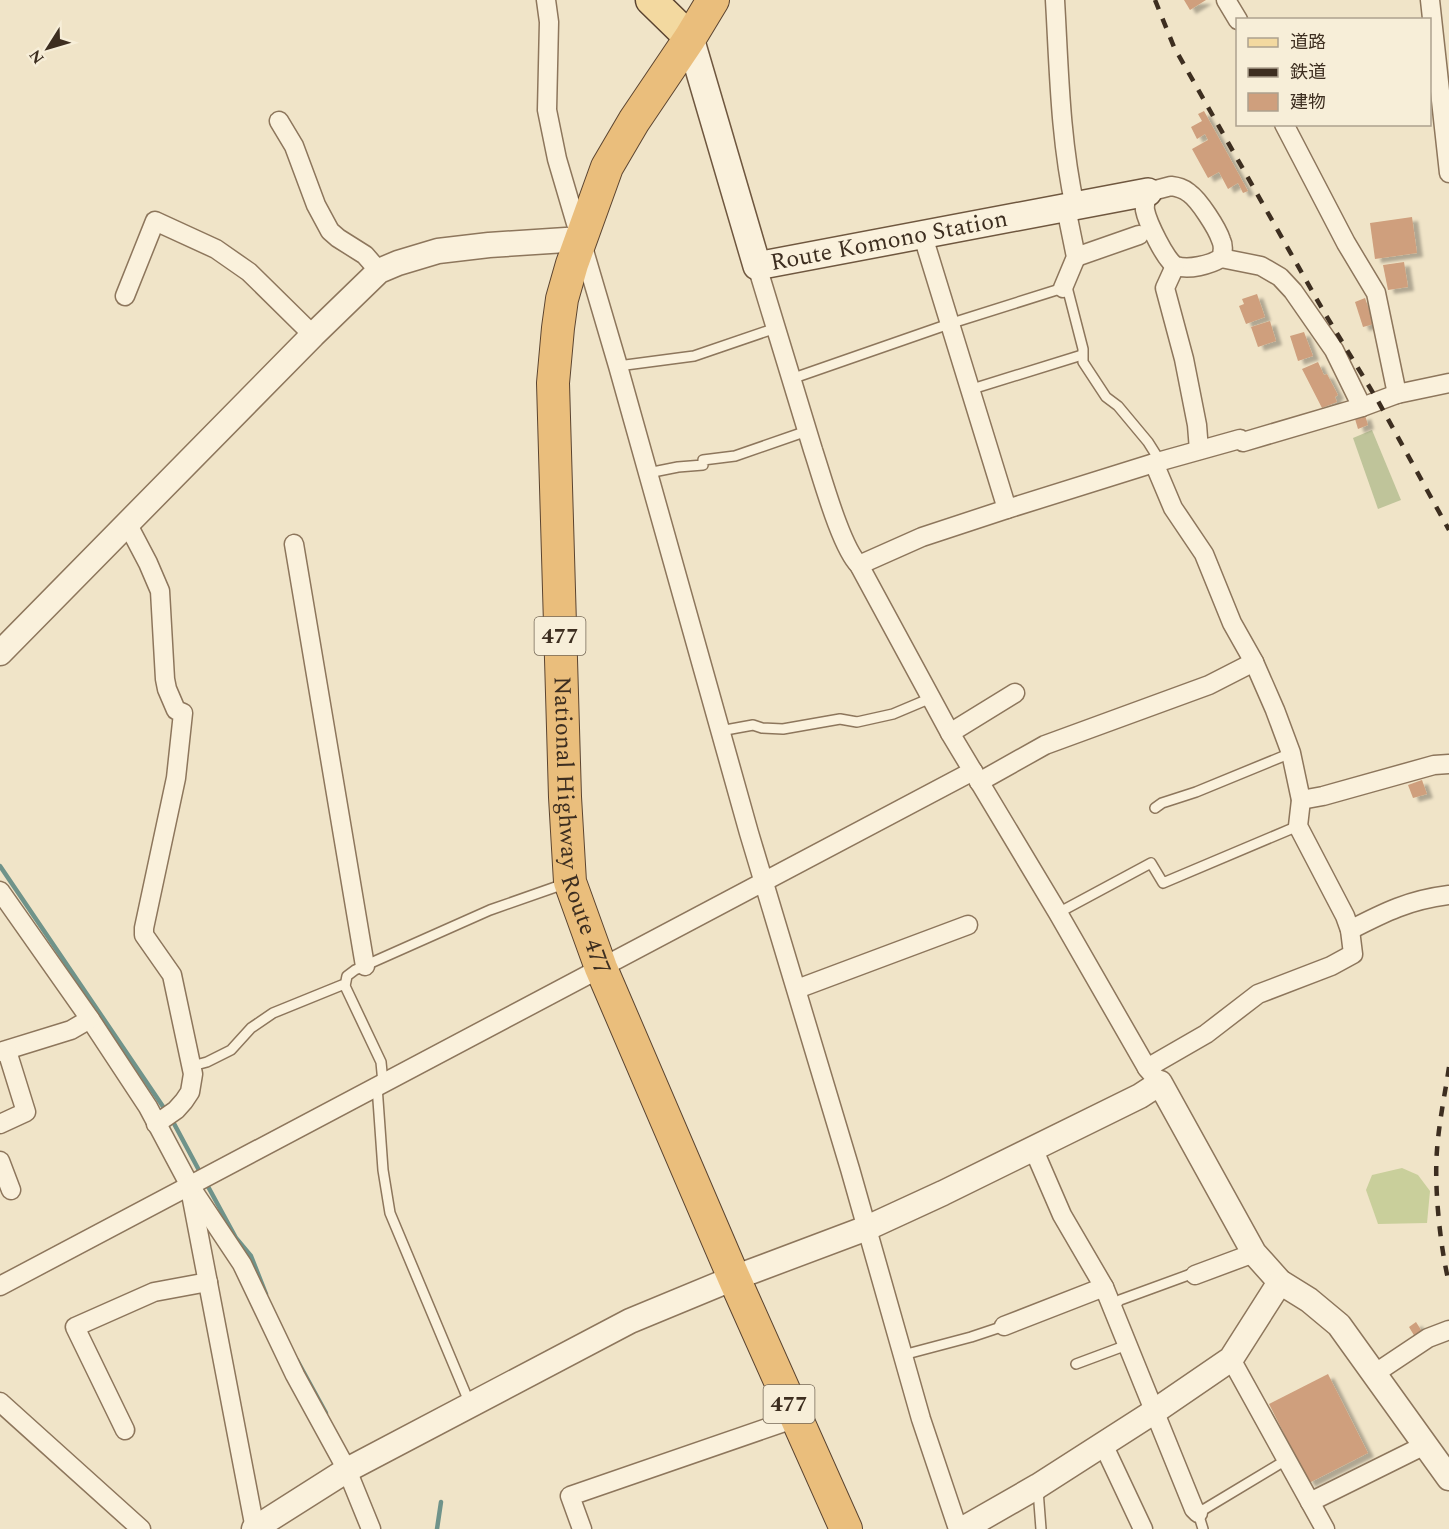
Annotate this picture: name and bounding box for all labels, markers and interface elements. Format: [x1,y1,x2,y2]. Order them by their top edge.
north arrow [18,18,78,78]
legend [1236,18,1431,126]
text: 道路 [1290,29,1326,56]
text: N [23,44,50,69]
text: 鉄道 [1290,59,1326,86]
text: 建物 [1290,89,1326,116]
street label: Route Komono Station [767,201,1011,281]
road number: 477 [534,617,586,655]
street label: National Highway Route 477 [544,676,620,981]
road number: 477 [764,1385,814,1423]

